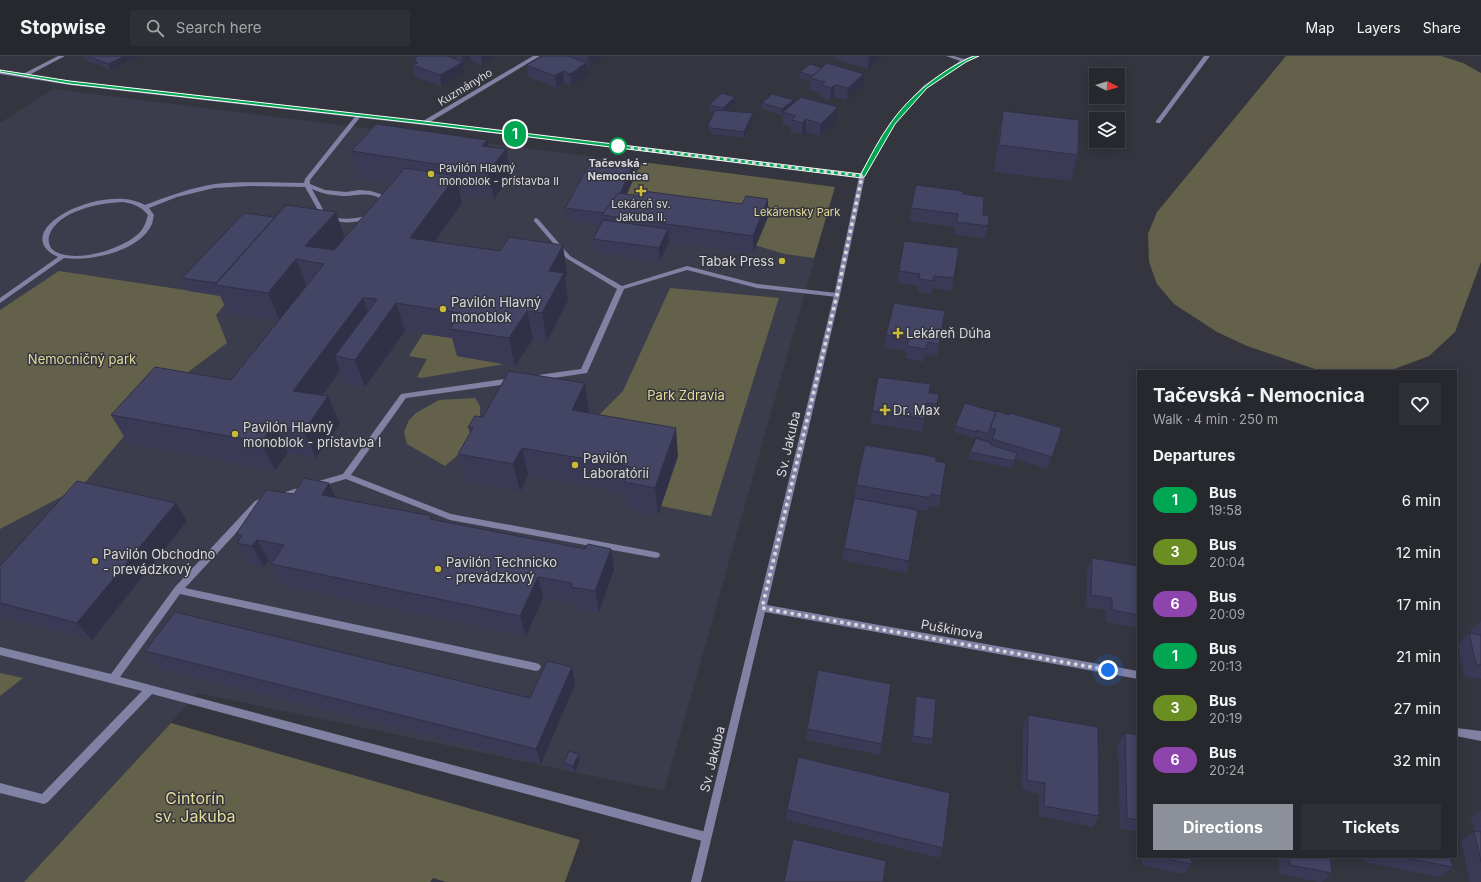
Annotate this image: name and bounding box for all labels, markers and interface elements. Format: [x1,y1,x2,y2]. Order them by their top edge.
search box [130,10,410,46]
text: Stopwise [20,16,106,39]
icon: search [144,17,166,39]
text: Search here [176,18,262,37]
text: Map [1306,19,1335,36]
text: Layers [1357,19,1401,36]
text: Share [1423,19,1461,36]
street label: Kuzmányho [435,65,495,109]
north arrow [1089,68,1125,104]
map controls [1089,68,1125,148]
button: layers [1089,112,1125,148]
line badge: 1 [502,121,528,147]
text: 1 [512,125,518,142]
marker: Tačevská - Nemocnica [609,137,627,155]
place label: Tačevská - Nemocnica [588,156,649,183]
place label: Pavilón Hlavný monoblok - prístavba II [439,161,559,188]
marker: Pavilón Hlavný monoblok - prístavba II [426,169,436,179]
marker: Lekáreň sv. Jakuba II. [636,186,646,196]
place label: Lekáreň sv. Jakuba II. [611,197,671,224]
park label: Lekárensky Park [754,205,840,219]
place label: Tabak Press [699,253,774,269]
marker: Tabak Press [777,256,787,266]
place label: Pavilón Hlavný monoblok [451,294,541,325]
marker: Pavilón Hlavný monoblok [438,304,448,314]
place label: Lekáreň Dúha [906,325,991,341]
marker: Lekáreň Dúha [893,328,903,338]
park label: Nemocničný park [28,351,136,367]
button: heart [1399,383,1441,425]
text: Tačevská - Nemocnica [1153,384,1365,407]
park label: Park Zdravia [647,387,725,403]
place label: Dr. Max [893,402,940,418]
marker: Dr. Max [880,405,890,415]
street label: Sv. Jakuba [773,409,803,479]
text: Walk · 4 min · 250 m [1153,411,1278,427]
place label: Pavilón Hlavný monoblok - prístavba I [243,419,381,450]
marker: Pavilón Hlavný monoblok - prístavba I [230,429,240,439]
text: Departures [1153,446,1235,465]
place label: Pavilón Laboratórií [583,450,650,481]
marker: Pavilón Laboratórií [570,460,580,470]
text: Bus [1209,483,1237,502]
text: 1 [1172,491,1178,508]
text: 6 min [1402,491,1441,510]
text: 19:58 [1209,502,1242,518]
text: Bus [1209,535,1237,554]
text: 3 [1170,543,1180,560]
text: 12 min [1396,543,1441,562]
place label: Pavilón Obchodno - prevádzkový [103,546,216,577]
place label: Pavilón Technicko - prevádzkový [446,554,557,585]
text: 20:04 [1209,554,1245,570]
marker: Pavilón Obchodno - prevádzkový [90,556,100,566]
marker: Pavilón Technicko - prevádzkový [433,564,443,574]
text: Bus [1209,587,1237,606]
text: 6 [1170,595,1180,612]
text: 17 min [1397,595,1441,614]
text: 20:09 [1209,606,1245,622]
street label: Puškinova [920,616,984,642]
text: Bus [1209,639,1237,658]
text: 1 [1172,647,1178,664]
text: 21 min [1396,647,1441,666]
text: 20:13 [1209,658,1242,674]
your location [1098,660,1118,680]
text: Bus [1209,691,1237,710]
text: 3 [1170,699,1180,716]
text: 27 min [1394,699,1441,718]
text: 20:19 [1209,710,1242,726]
street label: Sv. Jakuba [696,724,728,794]
text: Bus [1209,743,1237,762]
text: 6 [1170,751,1180,768]
text: 32 min [1393,751,1441,770]
text: 20:24 [1209,762,1245,778]
park label: Cintorín sv. Jakuba [154,788,236,826]
button: Directions [1153,804,1293,850]
button: Tickets [1301,804,1441,850]

